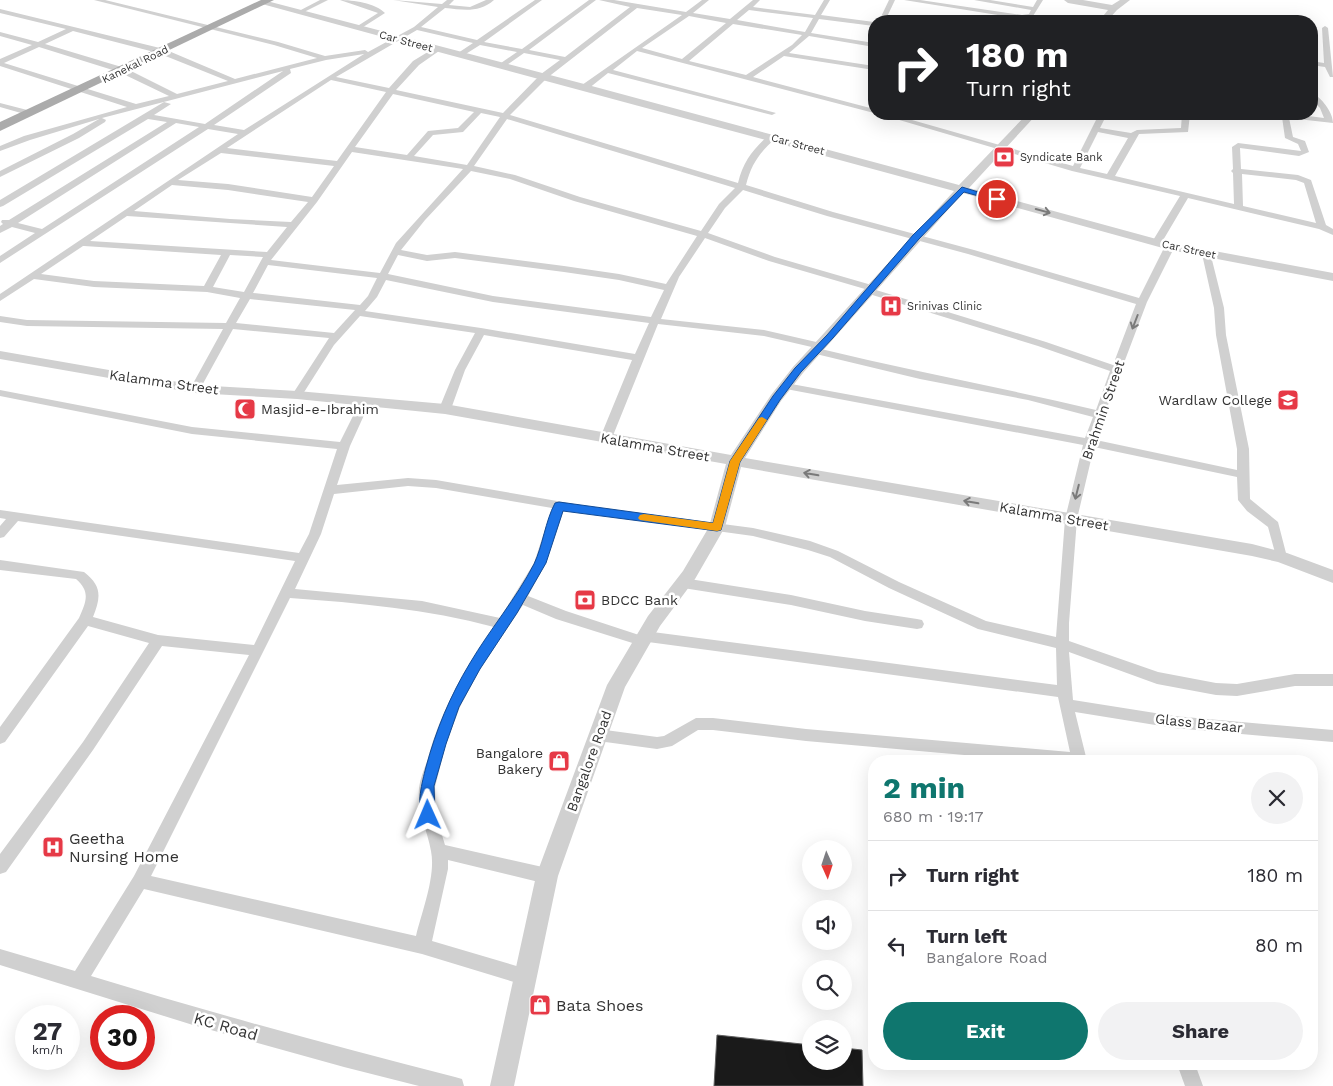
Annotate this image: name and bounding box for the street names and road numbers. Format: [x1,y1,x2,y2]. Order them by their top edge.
street label: Car Street [378,28,434,55]
street label: Kanekal Road [100,43,171,86]
street label: Car Street [770,131,826,158]
street label: Car Street [1161,237,1217,262]
street label: Brahmin Street [1079,358,1128,462]
street label: Kalamma Street [108,366,220,398]
street label: Kalamma Street [599,430,711,464]
street label: Kalamma Street [998,499,1110,533]
street label: Bangalore Road [563,708,615,814]
street label: Glass Bazaar [1154,710,1244,736]
street label: KC Road [192,1008,260,1045]

